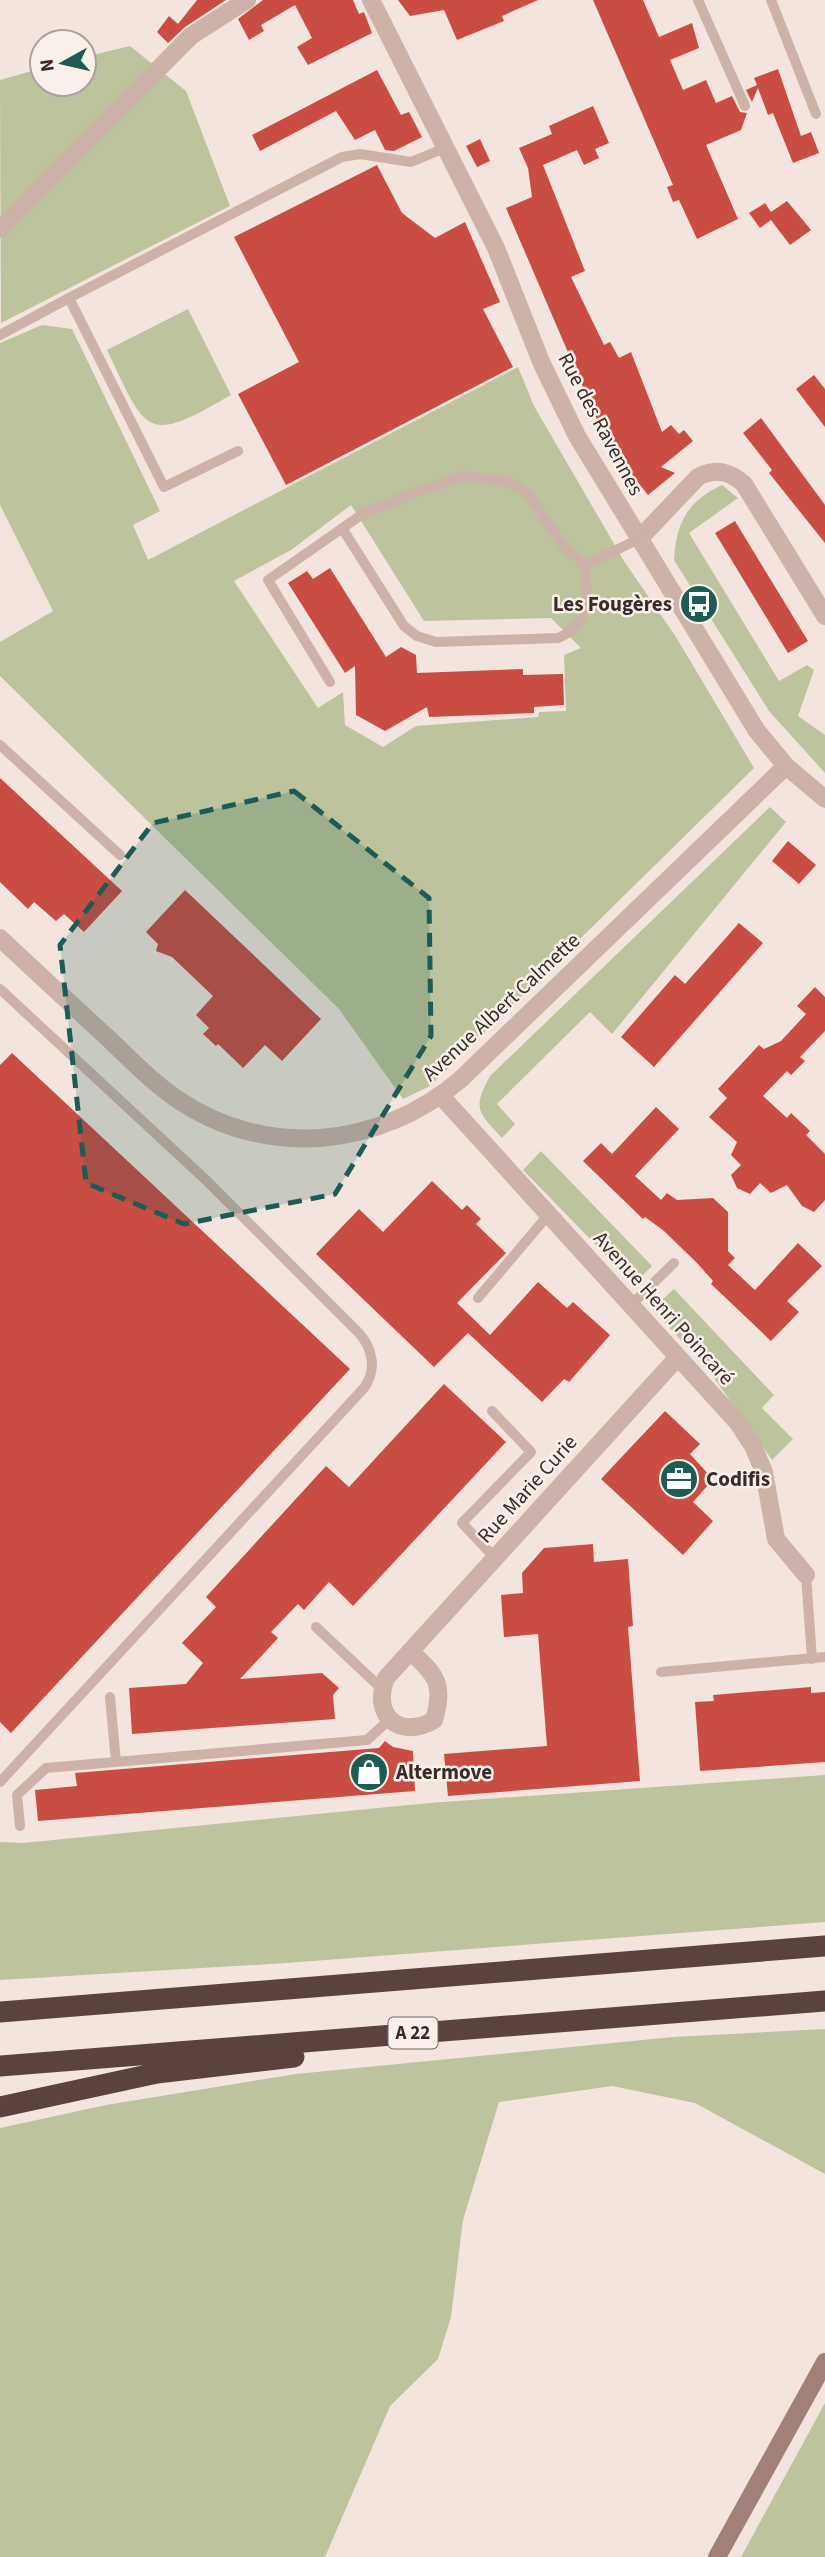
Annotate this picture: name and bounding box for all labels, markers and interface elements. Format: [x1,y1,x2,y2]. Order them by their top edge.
north arrow [28,28,98,98]
text: N [33,57,62,73]
street label: Rue des Ravennes [551,347,651,501]
bus stop icon: Les Fougères [678,583,720,625]
place label: Les Fougères [553,589,672,619]
street label: Avenue Albert Calmette [416,926,586,1088]
street label: Avenue Henri Poincaré [587,1224,741,1392]
street label: Rue Marie Curie [470,1428,584,1550]
office icon: Codifis [658,1458,700,1500]
place label: Codifis [706,1464,770,1494]
shop icon: Altermove [348,1751,390,1793]
place label: Altermove [395,1757,492,1787]
road number: A 22 [388,2018,438,2048]

